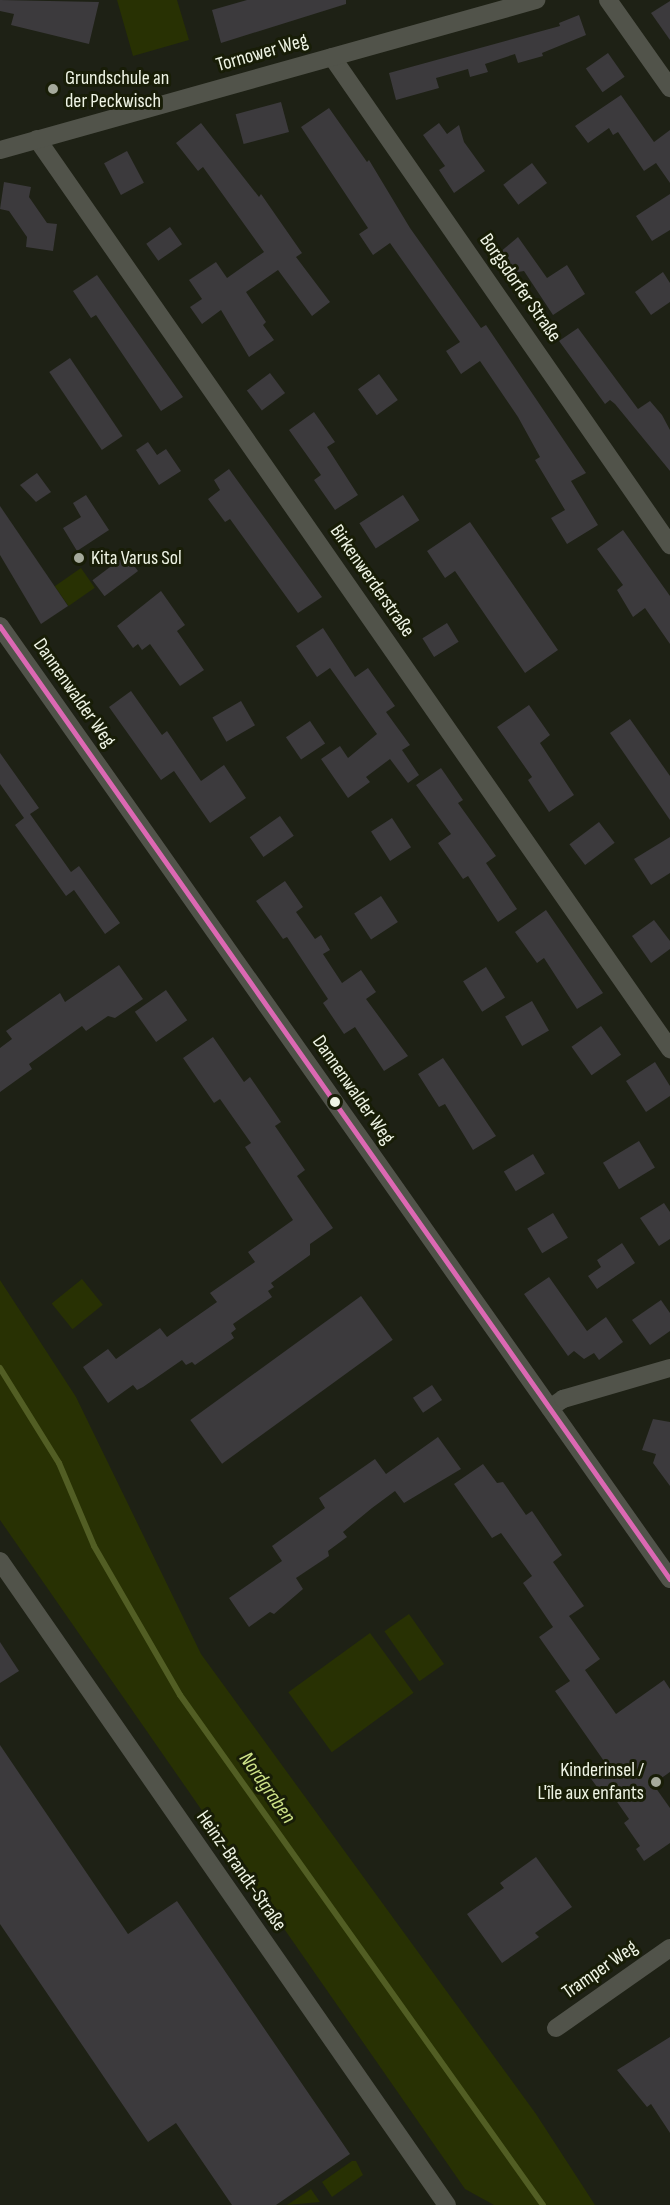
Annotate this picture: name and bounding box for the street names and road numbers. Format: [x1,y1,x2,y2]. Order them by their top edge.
street label: Tornower Weg [213,28,311,78]
street label: Borgsdorfer Straße [474,229,566,347]
street label: Birkenwerderstraße [324,520,420,642]
street label: Dannenwalder Weg [28,634,120,752]
street label: Dannenwalder Weg [307,1031,399,1149]
street label: Heinz-Brandt-Straße [191,1806,291,1936]
street label: Tramper Weg [558,1935,642,2005]

